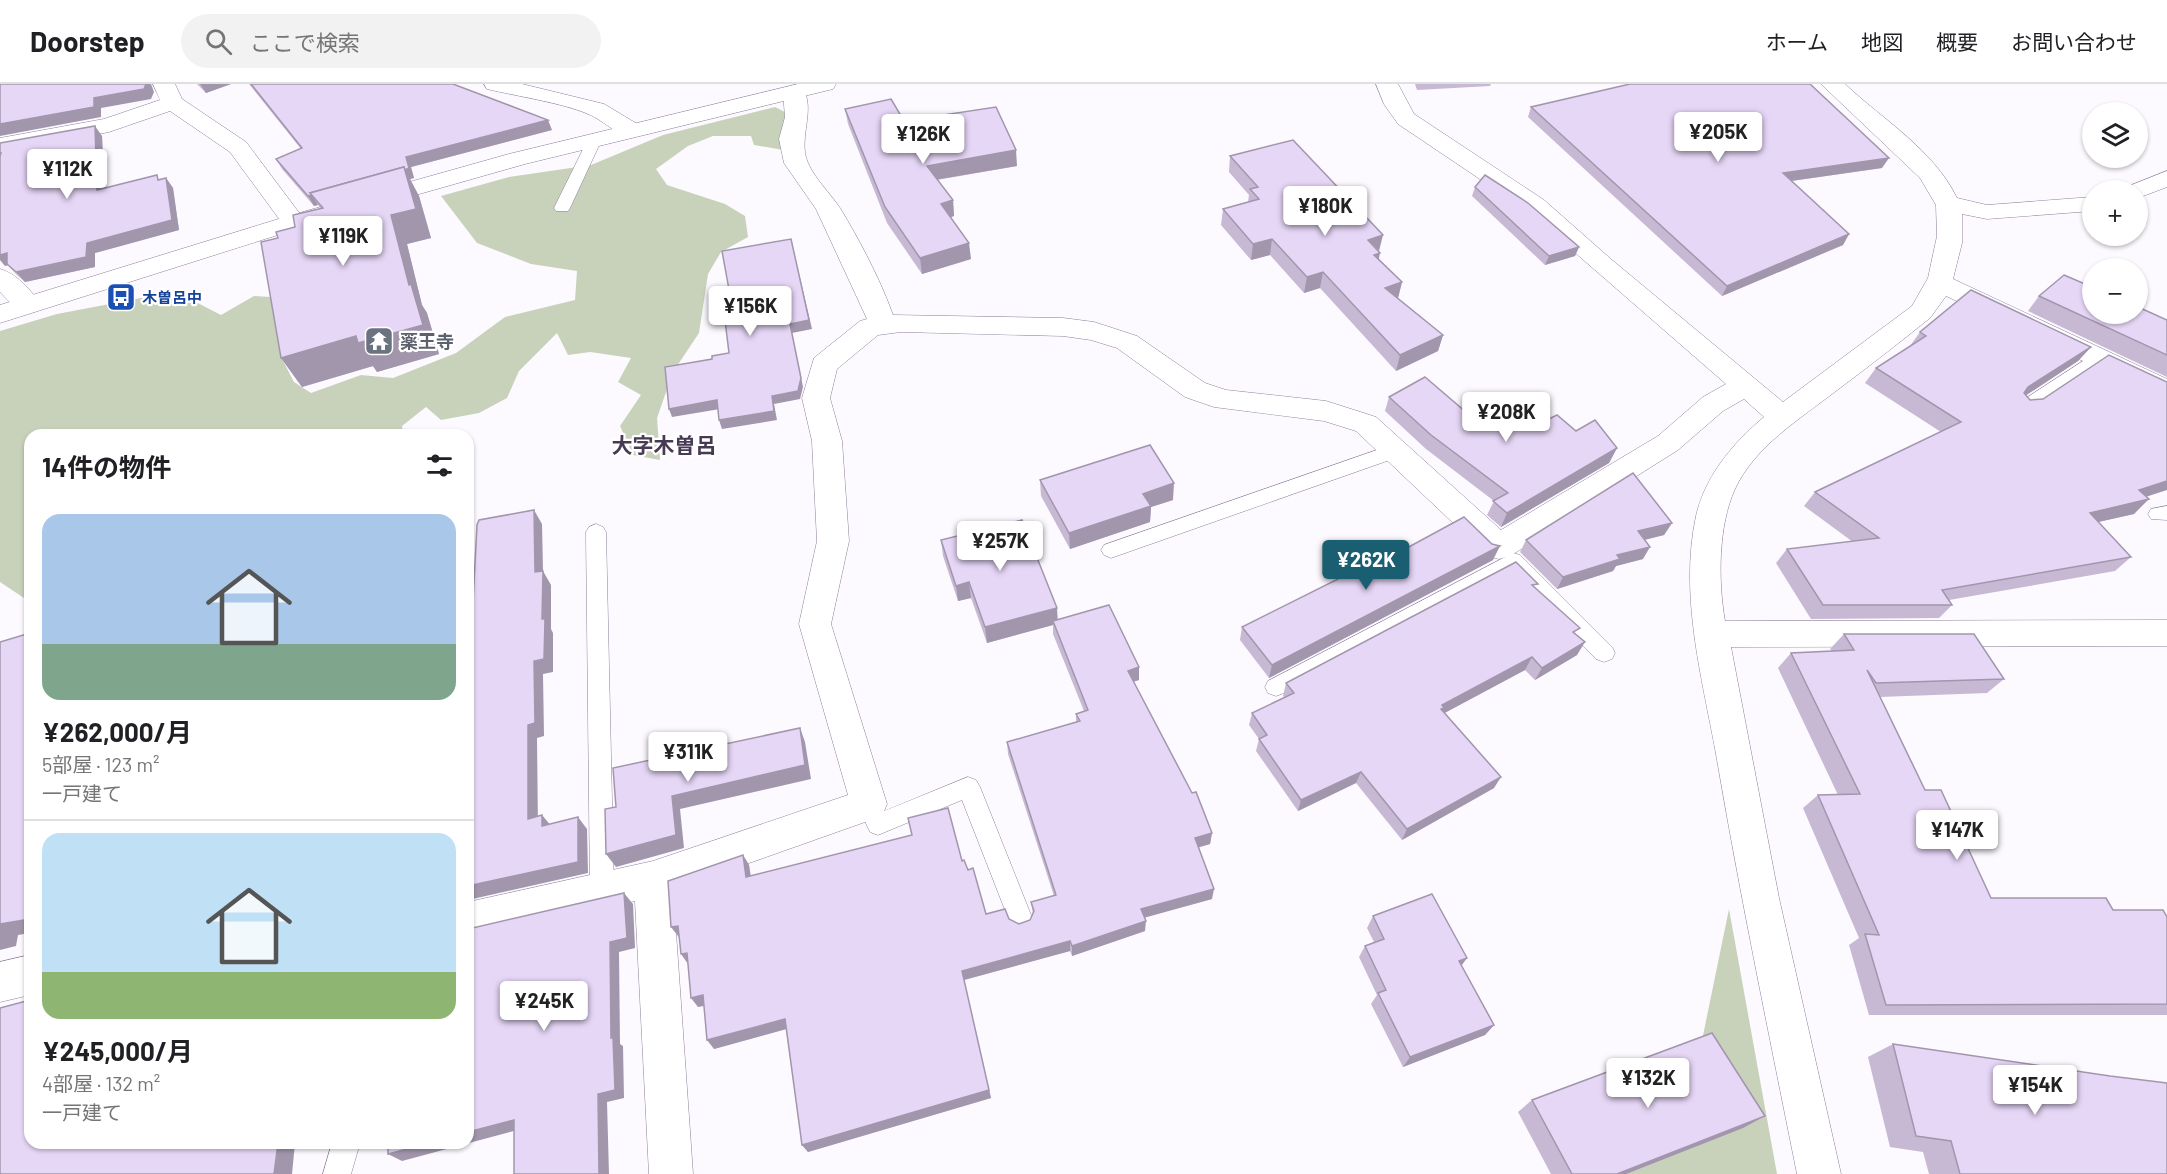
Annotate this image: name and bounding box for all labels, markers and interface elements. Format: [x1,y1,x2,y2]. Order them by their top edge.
search box [181,14,601,68]
text: Doorstep [30,24,145,58]
icon: search [202,25,235,58]
text: ここで検索 [250,29,360,55]
text: ホーム [1766,29,1828,54]
text: 地図 [1861,29,1903,54]
text: 概要 [1936,29,1978,54]
text: お問い合わせ [2011,29,2137,54]
map controls [2082,102,2148,324]
button: layers [2082,102,2148,168]
pin: ¥205K [1676,112,1760,163]
pin: ¥126K [881,114,965,165]
text: ¥205K [1688,119,1748,143]
text: ¥126K [895,121,951,145]
pin: ¥112K [25,149,109,200]
text: ¥112K [41,156,93,180]
button: + [2082,180,2148,246]
pin: ¥180K [1283,186,1367,237]
text: ¥180K [1297,193,1353,217]
pin: ¥119K [301,216,385,267]
text: ¥119K [317,223,369,247]
button: − [2082,258,2148,324]
bus stop icon: 木曽呂中 [105,281,137,313]
pin: ¥156K [708,286,792,337]
place label: 木曽呂中 [142,288,202,306]
text: ¥156K [723,293,777,317]
temple icon: 薬王寺 [363,325,395,357]
place label: 薬王寺 [400,330,454,352]
pin: ¥208K [1464,392,1548,443]
text: ¥208K [1476,399,1536,423]
district label: 大字木曽呂 [612,432,717,457]
icon: filters [423,449,456,482]
text: 14件の物件 [42,451,171,482]
pin: ¥257K [958,521,1042,572]
text: ¥257K [971,528,1029,552]
pin: ¥262K [1324,540,1408,591]
text: ¥262K [1336,547,1396,571]
icon: home [195,553,303,661]
text: ¥262,000/月 [42,716,192,747]
pin: ¥311K [646,732,730,783]
text: ¥311K [662,739,714,763]
text: 5部屋 · 123 m² [42,752,159,776]
text: 一戸建て [42,781,122,805]
pin: ¥147K [1915,810,1999,861]
text: ¥147K [1930,817,1984,841]
icon: home [195,872,303,980]
pin: ¥245K [502,981,586,1032]
text: ¥245K [514,988,574,1012]
text: ¥245,000/月 [42,1035,193,1066]
pin: ¥132K [1606,1058,1690,1109]
text: ¥132K [1620,1065,1676,1089]
pin: ¥154K [1993,1065,2077,1116]
text: 4部屋 · 132 m² [42,1071,160,1095]
text: ¥154K [2007,1072,2063,1096]
text: 一戸建て [42,1100,122,1124]

